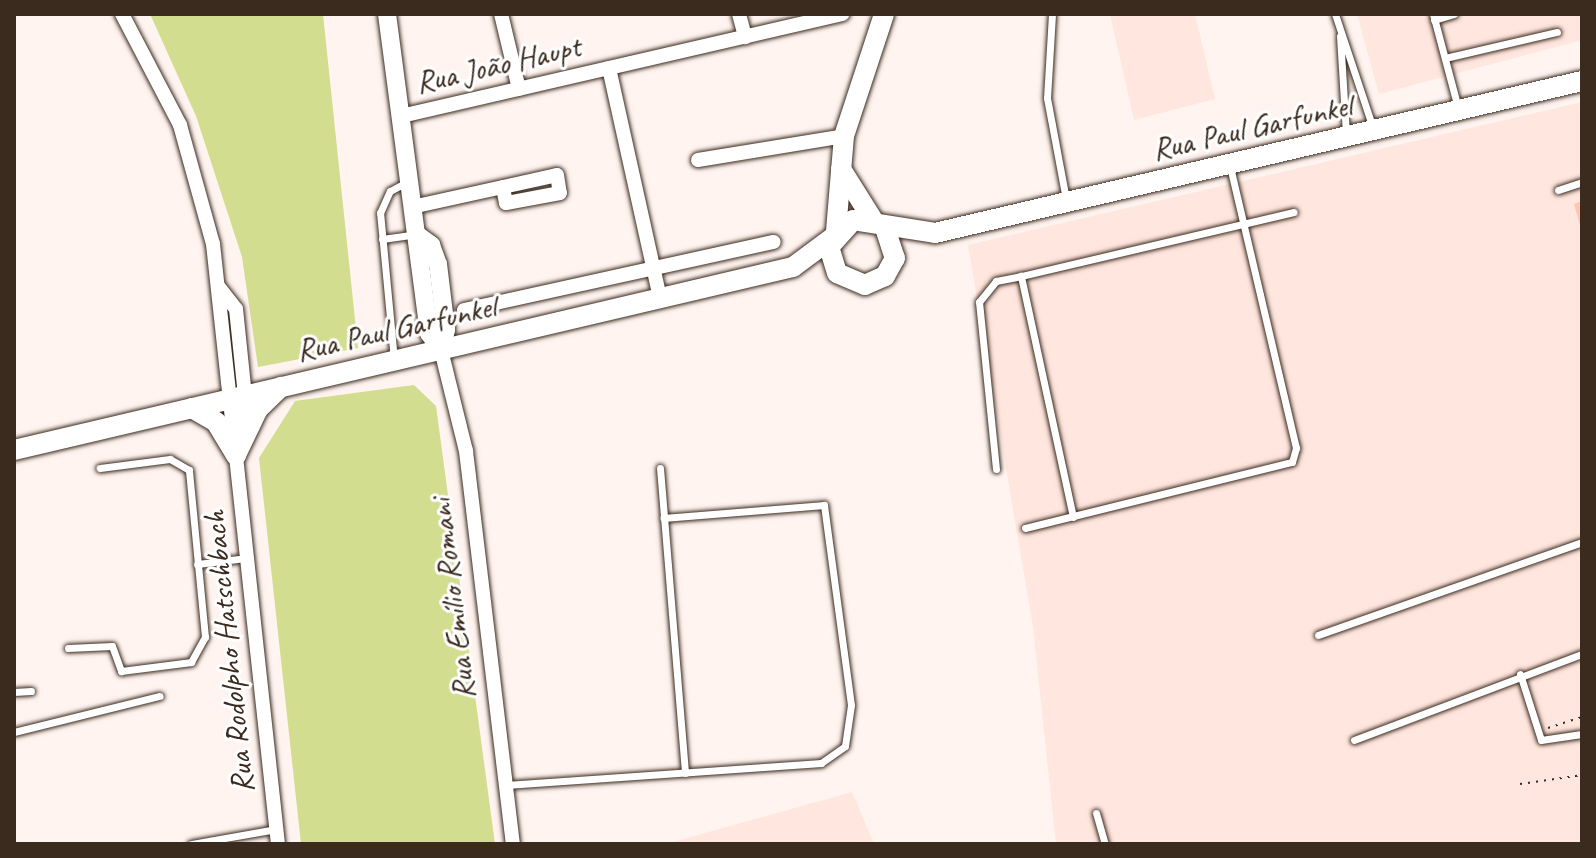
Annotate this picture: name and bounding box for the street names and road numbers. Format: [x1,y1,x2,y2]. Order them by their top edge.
street label: Rua João Haupt [411,27,585,103]
street label: Rua Paul Garfunkel [1148,86,1356,170]
street label: Rua Paul Garfunkel [292,287,500,371]
street label: Rua Emílio Romani [422,498,484,700]
street label: Rua Rodolpho Hatschbach [195,508,263,796]

